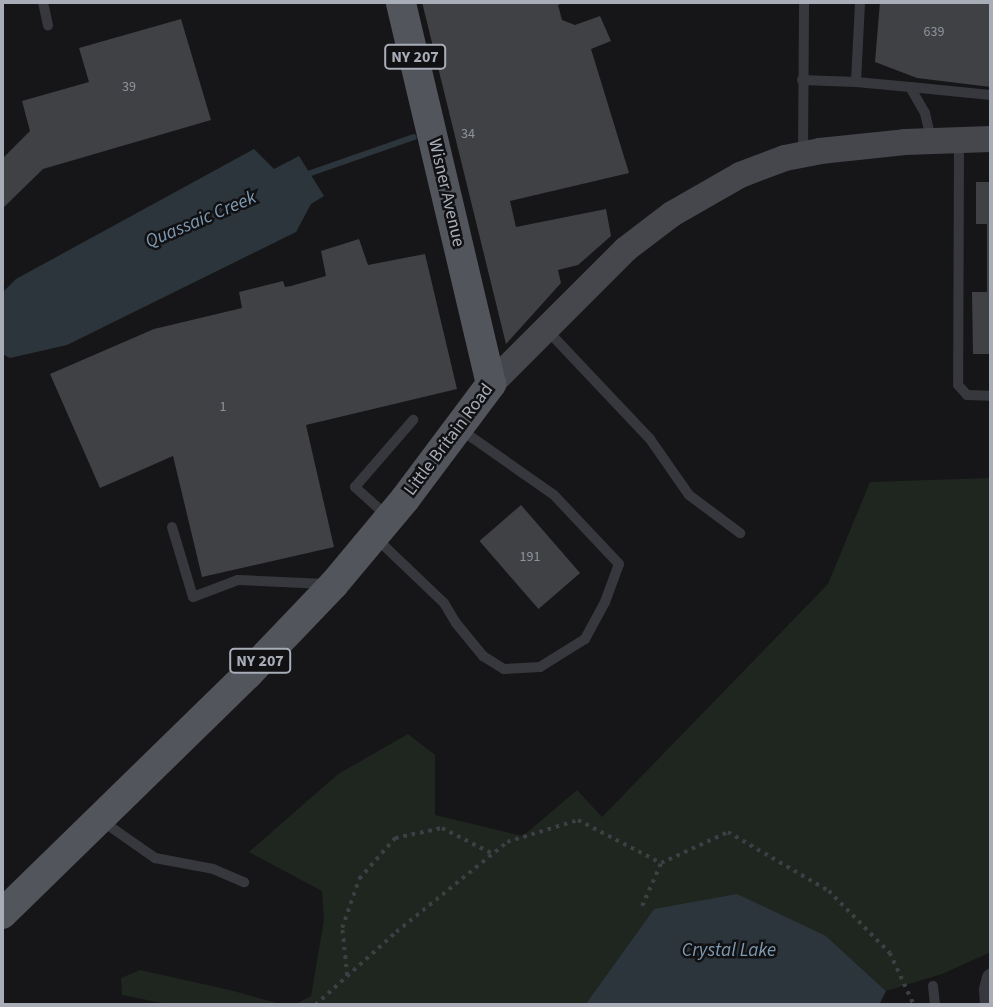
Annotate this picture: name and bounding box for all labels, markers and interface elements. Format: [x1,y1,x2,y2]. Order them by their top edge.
house number: 639 [924,24,944,40]
road number: NY 207 [384,44,446,69]
house number: 39 [122,79,136,95]
house number: 34 [461,126,475,142]
street label: Wisner Avenue [423,137,469,249]
water label: Quassaic Creek [142,186,260,254]
street label: Little Britain Road [400,380,498,500]
house number: 1 [220,399,226,415]
house number: 191 [520,549,540,565]
road number: NY 207 [229,648,292,674]
water label: Crystal Lake [682,940,776,962]

